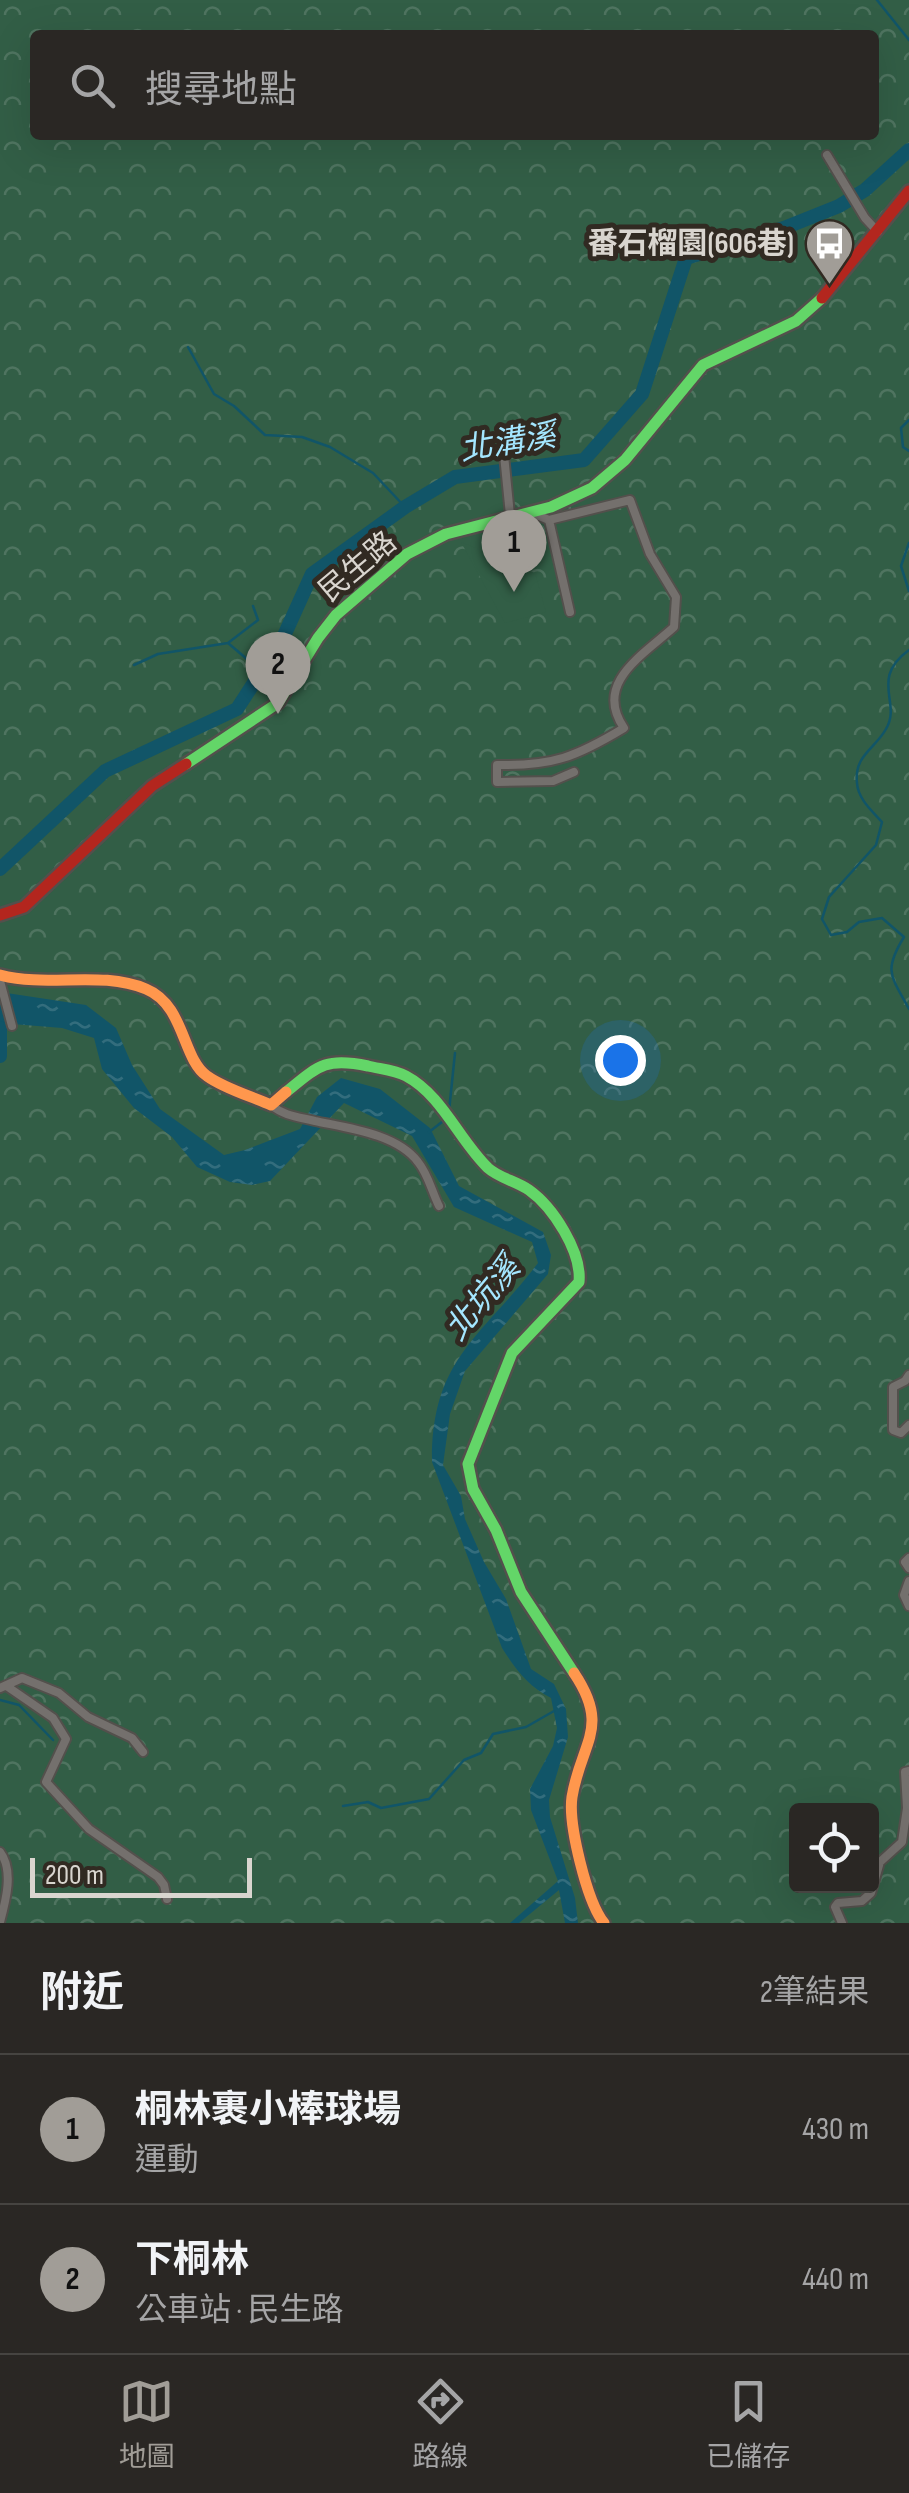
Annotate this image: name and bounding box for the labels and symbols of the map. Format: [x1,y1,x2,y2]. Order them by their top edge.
bus stop icon: 番石榴園(606巷) [803,218,855,286]
place label: 番石榴園(606巷) [588,226,794,262]
water label: 北溝溪 [458,416,562,470]
pin: 1 [482,510,546,592]
street label: 民生路 [312,524,404,610]
pin: 2 [246,632,310,714]
your location [595,1035,646,1086]
water label: 北坑溪 [437,1247,531,1348]
scale bar [30,1853,252,1898]

